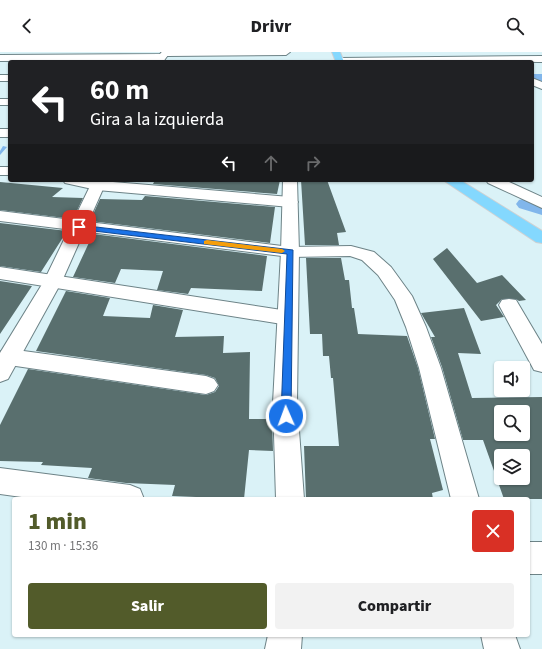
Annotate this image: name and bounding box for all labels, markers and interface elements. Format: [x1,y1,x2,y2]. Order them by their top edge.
text: Drivr [251,14,291,39]
icon: back [16,15,38,37]
icon: search [504,15,526,37]
text: 60 m [90,70,149,110]
icon: left [24,76,76,128]
text: Gira a la izquierda [90,107,224,132]
icon: left [218,152,240,174]
icon: ahead [260,152,282,174]
icon: right [302,152,324,174]
pin [62,210,96,244]
icon: arrive [68,216,90,238]
map controls [494,361,530,485]
button: sound [494,361,530,397]
position arrow [265,395,307,437]
button: search [494,405,530,441]
button: layers [494,449,530,485]
text: 1 min [28,504,87,539]
button: close [472,510,514,552]
text: 130 m · 15:36 [28,537,98,555]
button: Salir [28,583,267,629]
button: Compartir [275,583,514,629]

